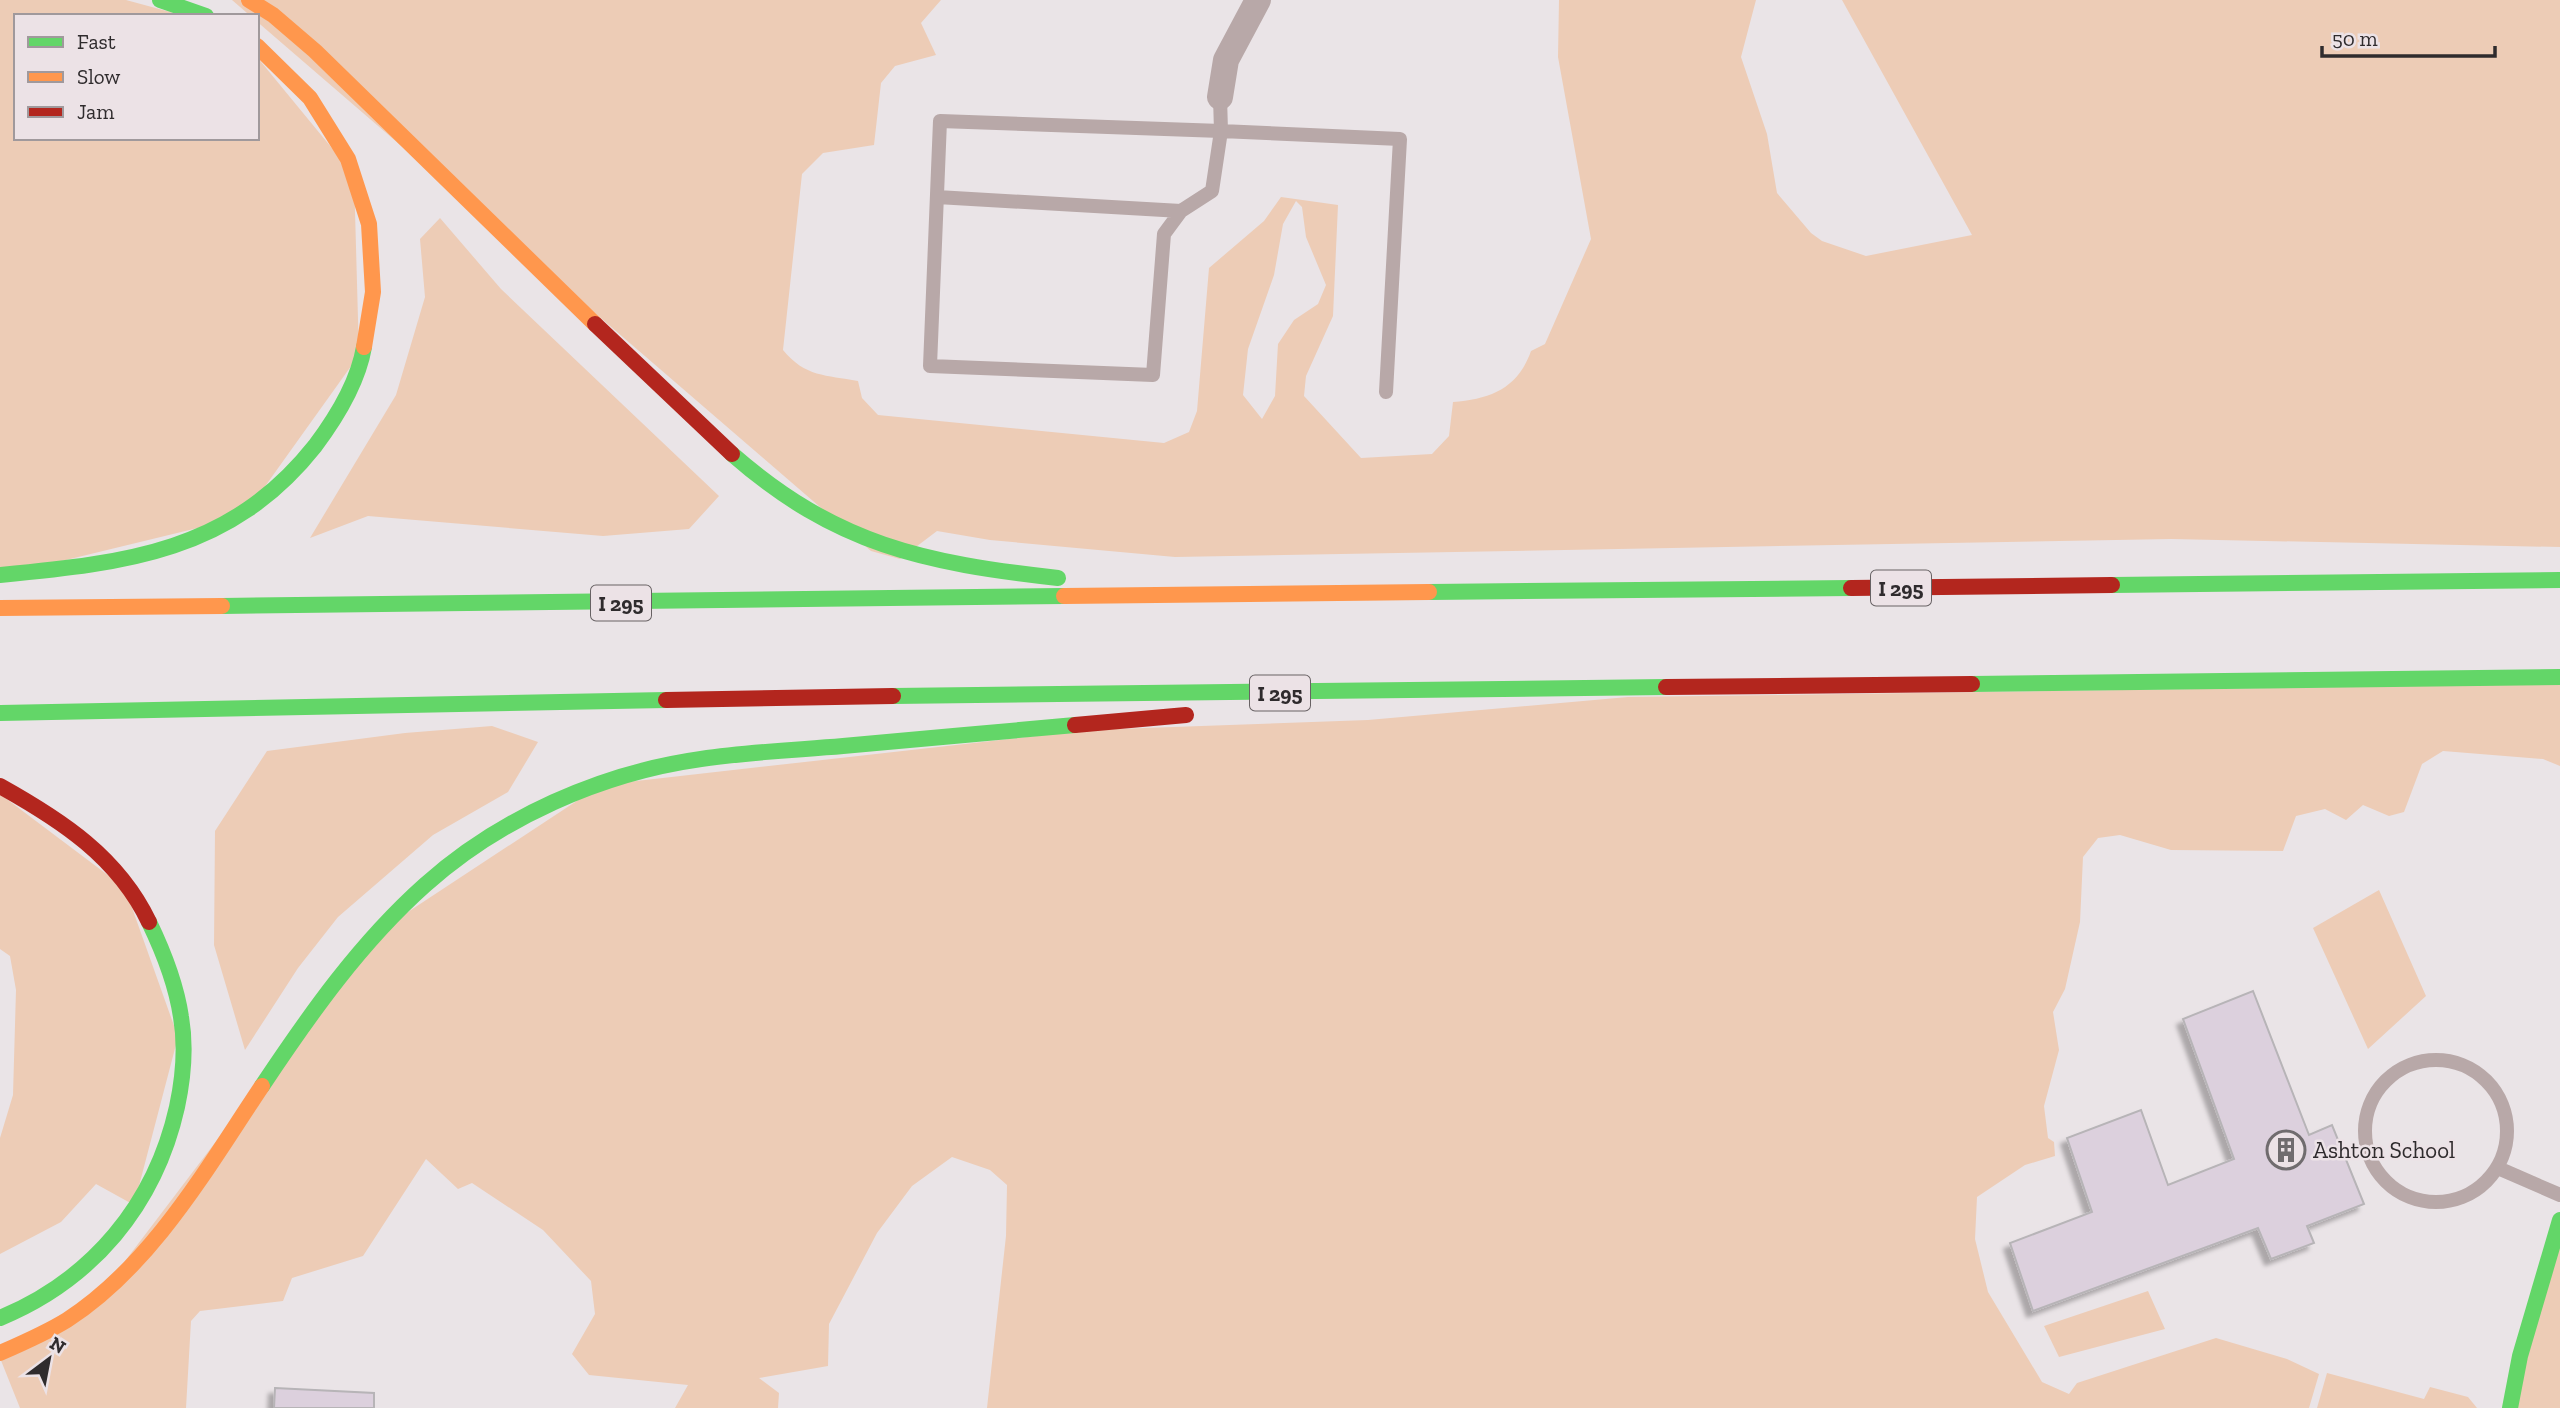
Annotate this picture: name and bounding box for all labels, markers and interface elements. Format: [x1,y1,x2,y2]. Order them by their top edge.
legend [14,14,259,140]
scale bar [2322,14,2495,58]
text: 50 m [2332,26,2378,51]
text: Fast [77,29,116,54]
text: Slow [77,64,120,89]
text: Jam [77,99,114,124]
road number: I 295 [1871,570,1931,606]
road number: I 295 [591,586,651,620]
road number: I 295 [1250,676,1310,710]
building icon: Ashton School [2265,1129,2307,1171]
place label: Ashton School [2313,1136,2455,1164]
north arrow [14,1324,84,1394]
text: N [46,1331,70,1359]

